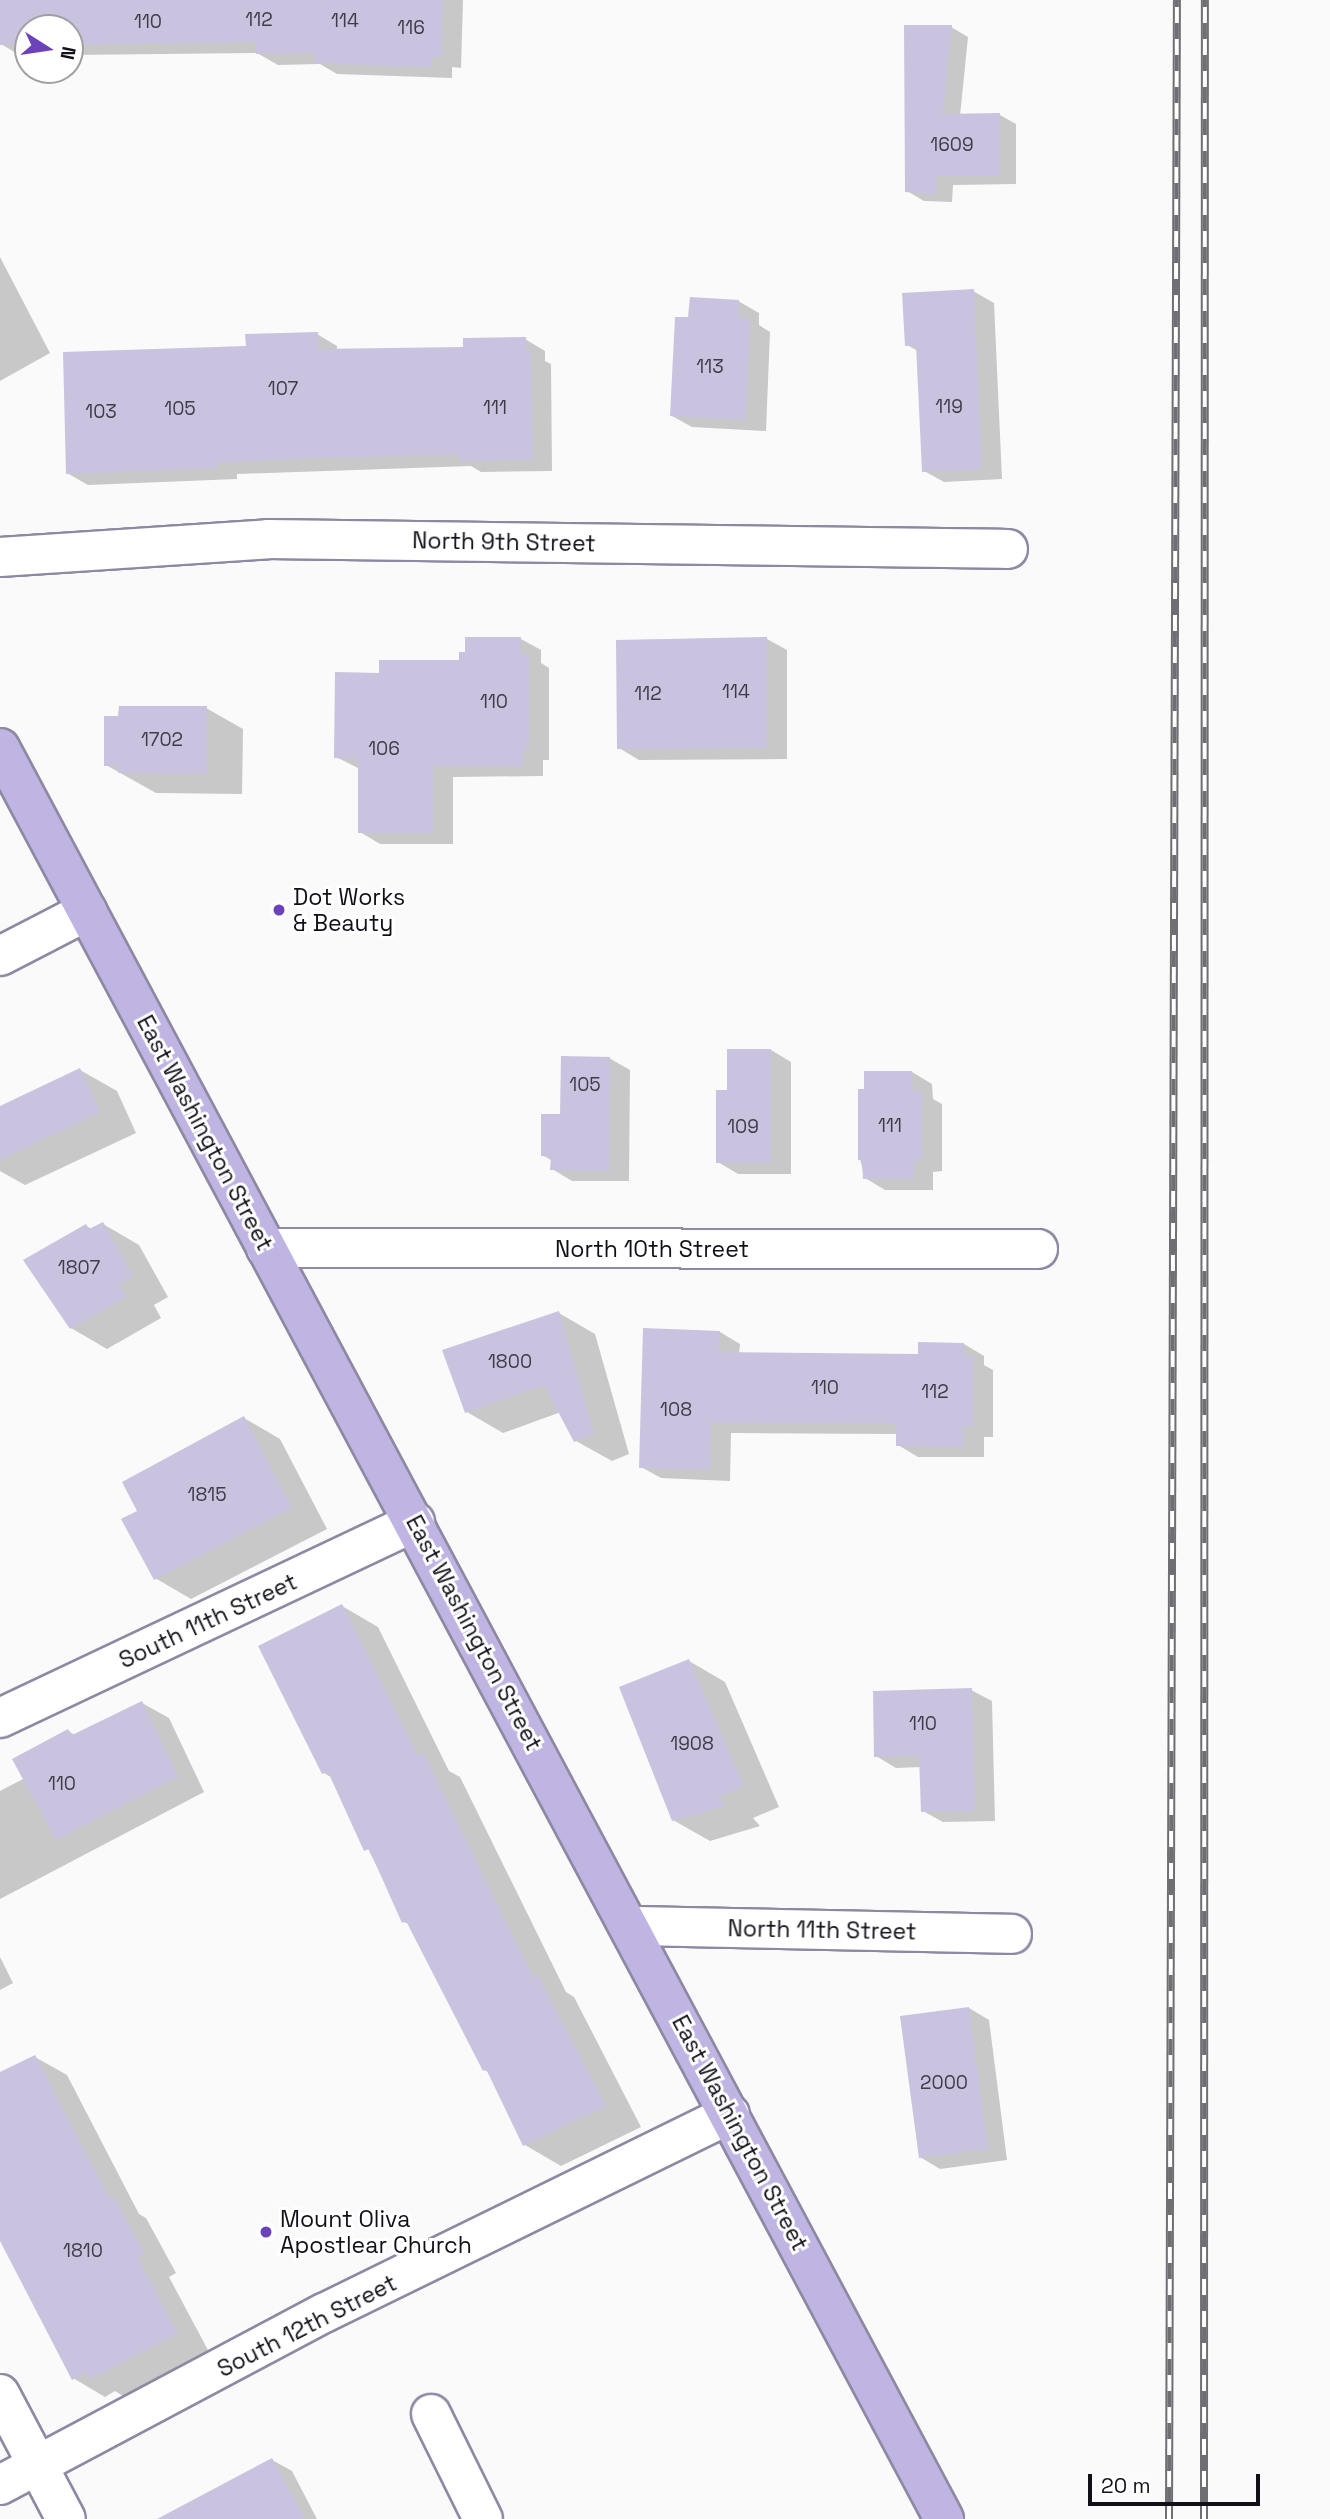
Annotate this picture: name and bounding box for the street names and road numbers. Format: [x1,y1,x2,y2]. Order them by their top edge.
street label: North 9th Street [412,527,596,557]
street label: East Washington Street [131,1010,279,1256]
street label: North 10th Street [555,1235,749,1263]
street label: East Washington Street [400,1510,548,1756]
street label: South 11th Street [115,1568,301,1674]
street label: North 11th Street [727,1915,917,1945]
street label: East Washington Street [666,2010,814,2256]
street label: South 12th Street [213,2269,401,2383]

